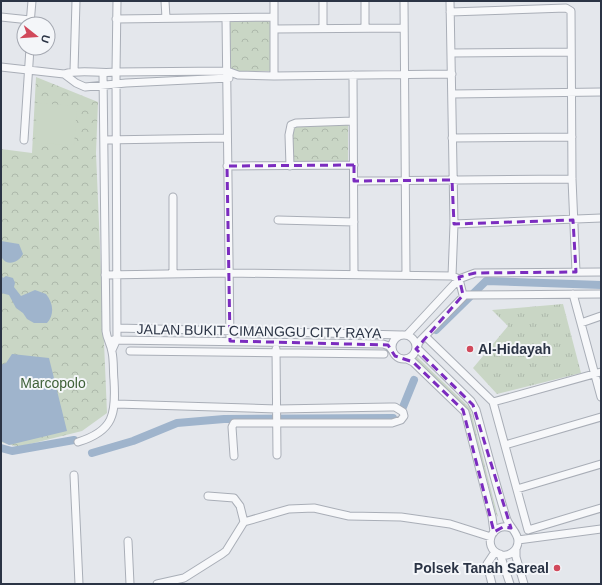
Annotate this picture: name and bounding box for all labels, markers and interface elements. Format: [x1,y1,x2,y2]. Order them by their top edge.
north arrow [16,16,56,56]
text: U [39,33,52,45]
street label: JALAN BUKIT CIMANGGU CITY RAYA [136,321,382,341]
place label: Al-Hidayah [478,341,551,357]
marker: Al-Hidayah [465,344,475,354]
park label: Marcopolo [20,375,86,391]
place label: Polsek Tanah Sareal [414,560,549,576]
marker: Polsek Tanah Sareal [552,563,562,573]

